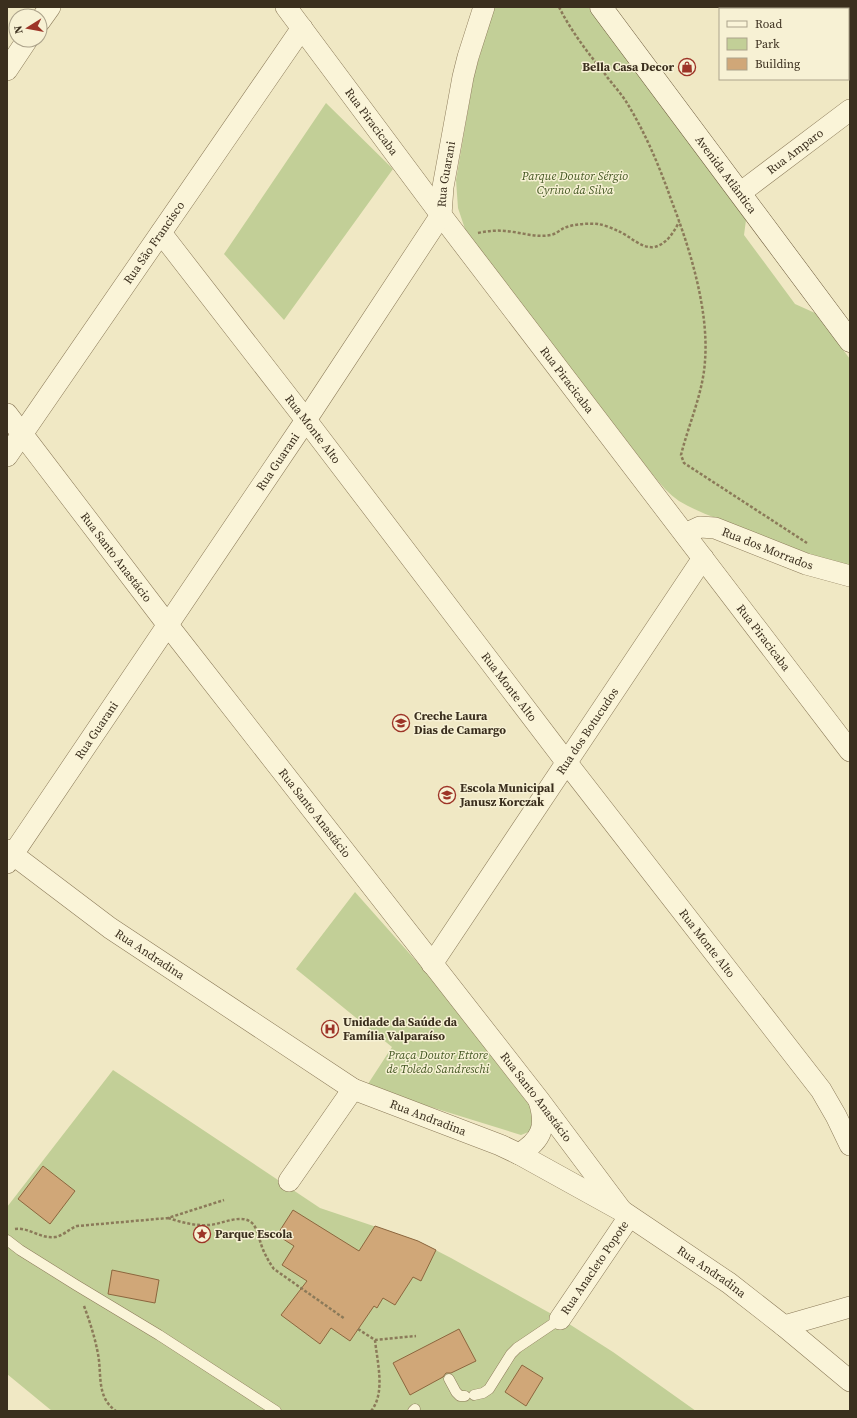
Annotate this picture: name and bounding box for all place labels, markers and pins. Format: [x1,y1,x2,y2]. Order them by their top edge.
shop icon: Bella Casa Decor [677,57,697,77]
place label: Bella Casa Decor [582,59,674,75]
place label: Creche Laura Dias de Camargo [414,708,506,738]
school or university icon: Creche Laura Dias de Camargo [391,713,411,733]
place label: Escola Municipal Janusz Korczak [459,780,554,810]
school or university icon: Escola Municipal Janusz Korczak [437,785,457,805]
place label: Unidade da Saúde da Família Valparaíso [343,1014,458,1044]
hospital icon: Unidade da Saúde da Família Valparaíso [320,1019,340,1039]
place icon: Parque Escola [192,1224,212,1244]
place label: Parque Escola [215,1226,293,1242]

